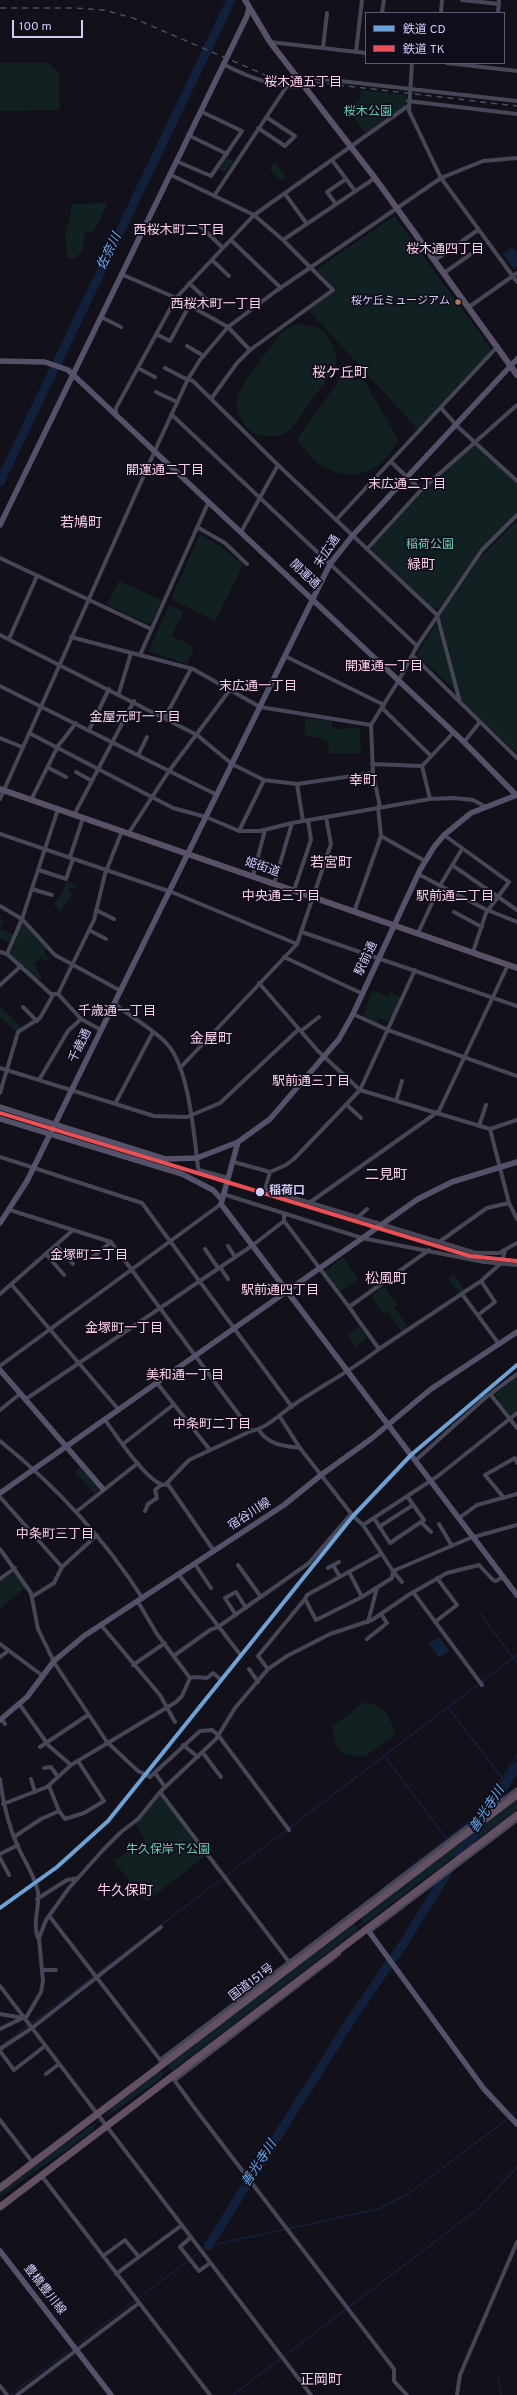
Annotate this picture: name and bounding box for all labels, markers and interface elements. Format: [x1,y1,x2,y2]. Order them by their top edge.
scale bar [14,12,85,38]
legend [365,12,505,64]
text: 100 m [19,19,52,35]
text: 鉄道 CD [403,22,446,38]
text: 鉄道 TK [403,42,445,58]
district label: 桜木通五丁目 [264,75,342,91]
park label: 桜木公園 [344,106,392,120]
district label: 西桜木町二丁目 [134,223,224,239]
water label: 佐奈川 [94,231,126,273]
district label: 桜木通四丁目 [406,242,484,258]
place label: 桜ケ丘ミュージアム [351,295,450,309]
district label: 西桜木町一丁目 [171,297,261,313]
marker: 桜ケ丘ミュージアム [453,297,463,307]
district label: 桜ケ丘町 [312,366,368,382]
district label: 開運通二丁目 [126,463,204,479]
district label: 末広通二丁目 [368,477,446,493]
district label: 若鳩町 [60,516,102,532]
street label: 末広通 [312,533,344,571]
park label: 稲荷公園 [406,539,454,553]
street label: 開運通 [286,557,322,593]
district label: 緑町 [407,558,435,574]
district label: 開運通一丁目 [345,659,423,675]
district label: 末広通一丁目 [219,679,297,695]
district label: 金屋元町一丁目 [90,710,180,726]
district label: 幸町 [349,774,377,790]
street label: 姫街道 [243,855,281,881]
district label: 若宮町 [310,856,352,872]
district label: 中央通三丁目 [242,889,320,905]
district label: 駅前通二丁目 [416,889,494,905]
street label: 駅前通 [353,940,381,978]
district label: 千歳通一丁目 [78,1004,156,1020]
street label: 千歳通 [67,1027,95,1065]
district label: 金屋町 [190,1032,232,1048]
district label: 駅前通三丁目 [272,1074,350,1090]
district label: 二見町 [365,1168,407,1184]
place label: 稲荷口 [269,1185,305,1199]
marker: 稲荷口 [254,1186,266,1198]
district label: 金塚町二丁目 [50,1248,128,1264]
district label: 松風町 [365,1272,407,1288]
district label: 駅前通四丁目 [241,1283,319,1299]
district label: 金塚町一丁目 [85,1321,163,1337]
district label: 美和通一丁目 [146,1368,224,1384]
district label: 中条町二丁目 [173,1417,251,1433]
street label: 宿谷川線 [226,1496,274,1534]
district label: 中条町三丁目 [16,1527,94,1543]
water label: 善光寺川 [467,1784,509,1836]
park label: 牛久保岸下公園 [126,1844,210,1858]
district label: 牛久保町 [97,1884,153,1900]
street label: 国道151号 [227,1961,277,2005]
water label: 善光寺川 [239,2138,281,2190]
street label: 豊橋豊川線 [20,2262,68,2318]
district label: 正岡町 [300,2373,342,2389]

